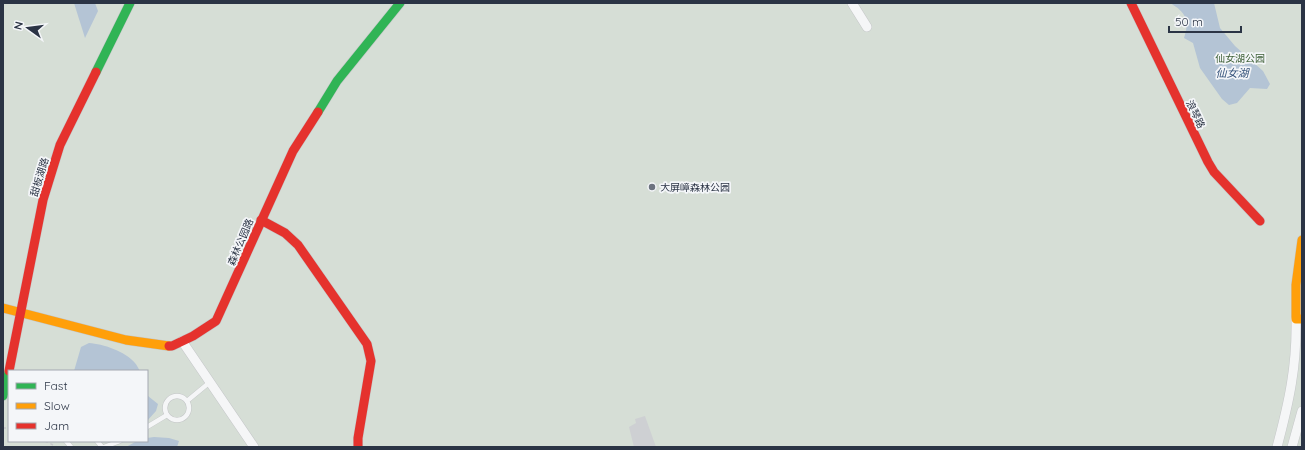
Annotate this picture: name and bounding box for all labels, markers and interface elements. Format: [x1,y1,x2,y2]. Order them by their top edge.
north arrow [8,8,48,48]
scale bar [1169,8,1241,34]
text: 50 m [1175,14,1203,29]
text: N [11,20,26,31]
park label: 仙女湖公园 [1215,52,1265,65]
water label: 仙女湖 [1216,66,1250,80]
street label: 浪琴路 [1183,98,1208,131]
street label: 甜板湖路 [27,156,52,198]
place label: 大屏嶂森林公园 [660,181,730,194]
marker: 大屏嶂森林公园 [647,182,657,192]
street label: 森林公园路 [225,217,256,268]
legend [8,370,148,442]
text: Fast [44,378,68,393]
text: Slow [44,398,70,413]
text: Jam [44,418,69,433]

